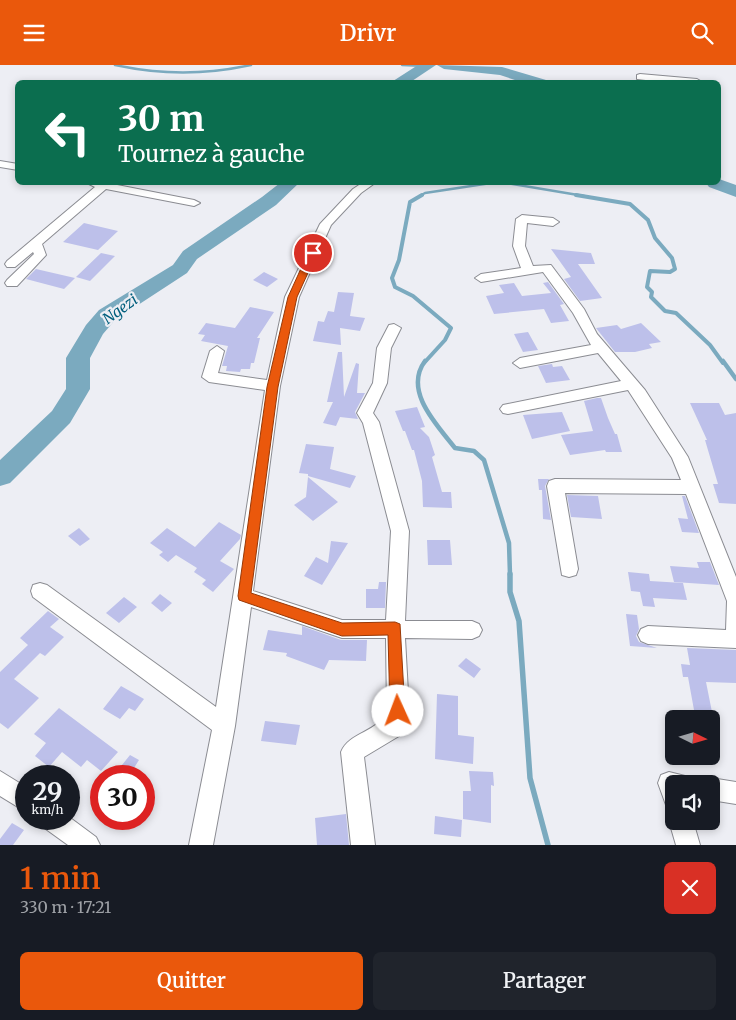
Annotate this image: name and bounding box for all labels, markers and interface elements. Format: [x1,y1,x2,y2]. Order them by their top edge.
icon: menu [20,19,48,47]
text: Drivr [340,19,396,47]
icon: search [688,19,716,47]
text: 30 m [118,97,204,141]
icon: left [35,100,100,165]
text: Tournez à gauche [118,140,305,168]
pin [292,232,334,274]
icon: arrive [299,239,327,267]
water label: Ngezi [99,290,141,328]
position arrow [371,684,423,736]
north arrow [665,710,720,765]
map controls [665,710,720,830]
speed limit sign: 30 [90,765,155,830]
text: 29 [33,775,62,807]
button: sound [665,775,720,830]
text: km/h [32,802,63,817]
text: 1 min [20,859,101,897]
button: close [664,862,716,914]
text: 330 m · 17:21 [20,897,111,917]
button: Quitter [20,952,363,1010]
button: Partager [373,952,716,1010]

